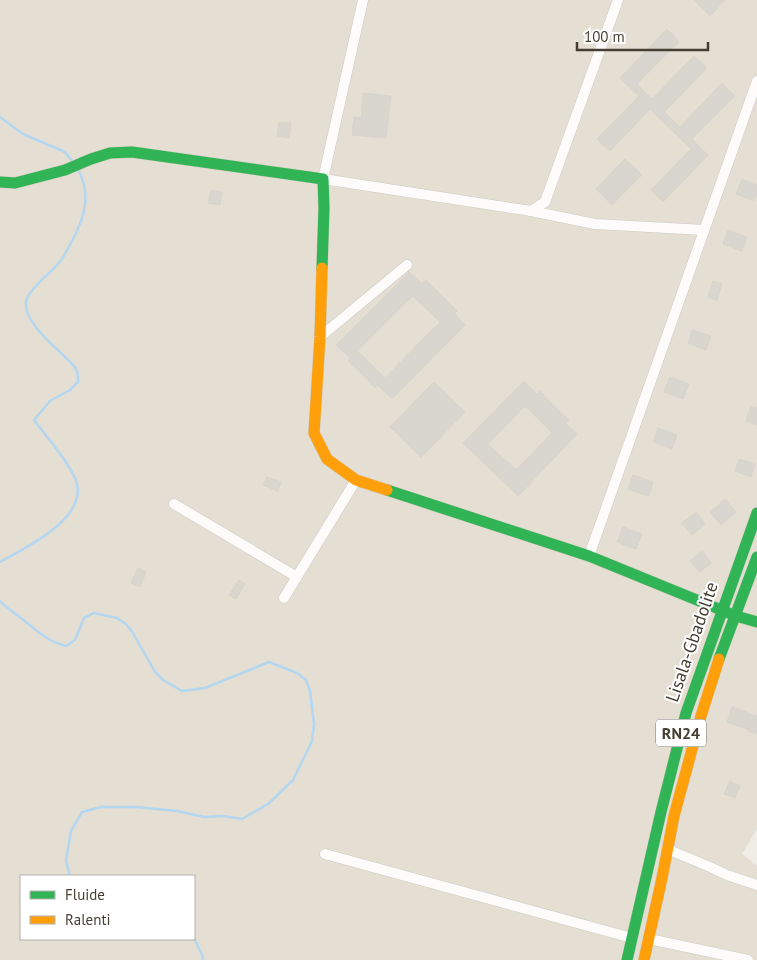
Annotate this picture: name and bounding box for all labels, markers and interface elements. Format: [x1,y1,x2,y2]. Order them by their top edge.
scale bar [577,20,708,52]
text: 100 m [584,27,625,46]
street label: Lisala-Gbadolite [660,579,723,705]
road number: RN24 [656,720,706,746]
legend [20,875,195,940]
text: Fluide [65,885,105,904]
text: Ralenti [65,910,111,929]

